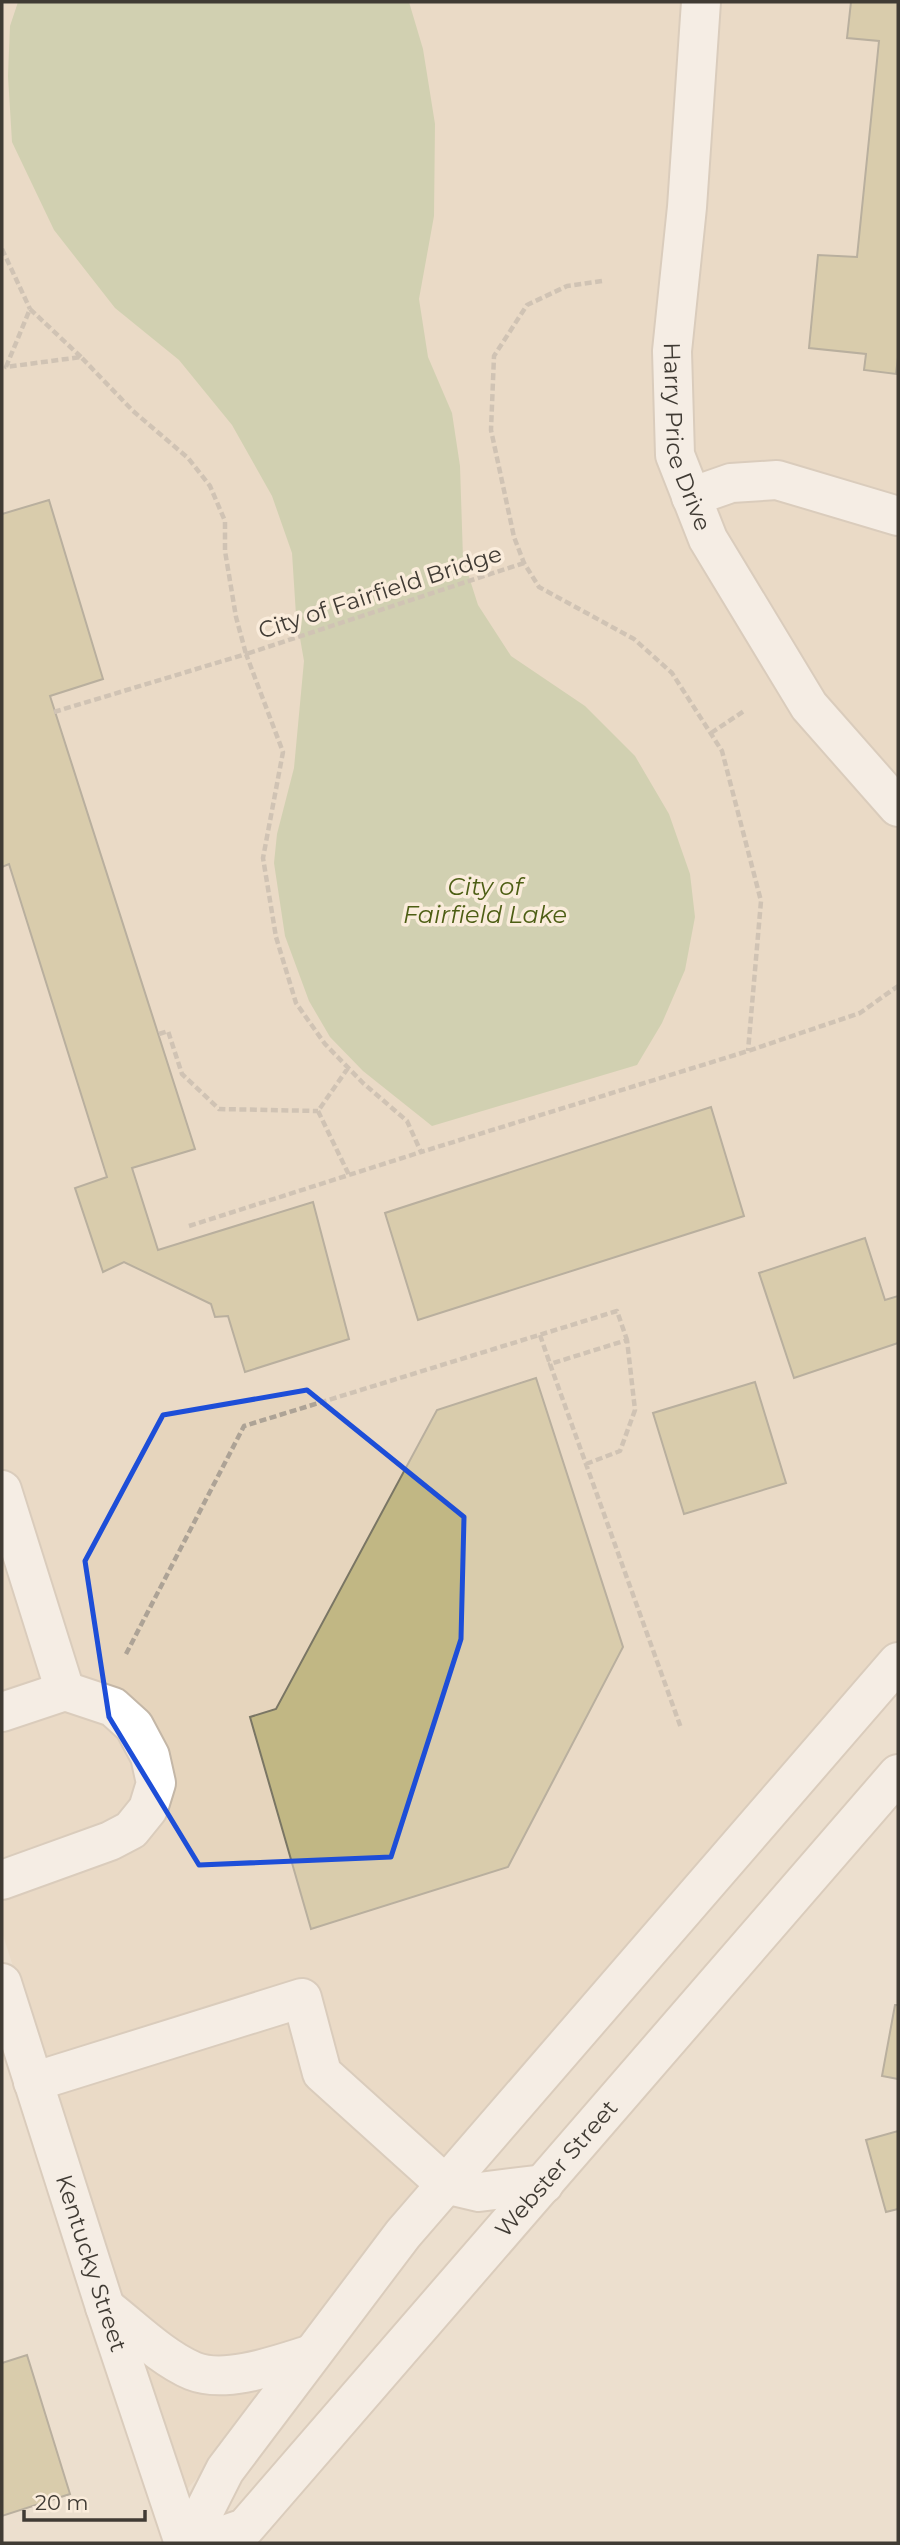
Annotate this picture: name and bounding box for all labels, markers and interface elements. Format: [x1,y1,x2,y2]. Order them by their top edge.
street label: Harry Price Drive [658,342,717,535]
street label: City of Fairfield Bridge [255,539,505,645]
water label: City of Fairfield Lake [403,872,567,929]
street label: Webster Street [489,2094,623,2243]
street label: Kentucky Street [50,2171,133,2355]
scale bar [24,2478,145,2522]
text: 20 m [35,2490,89,2515]

